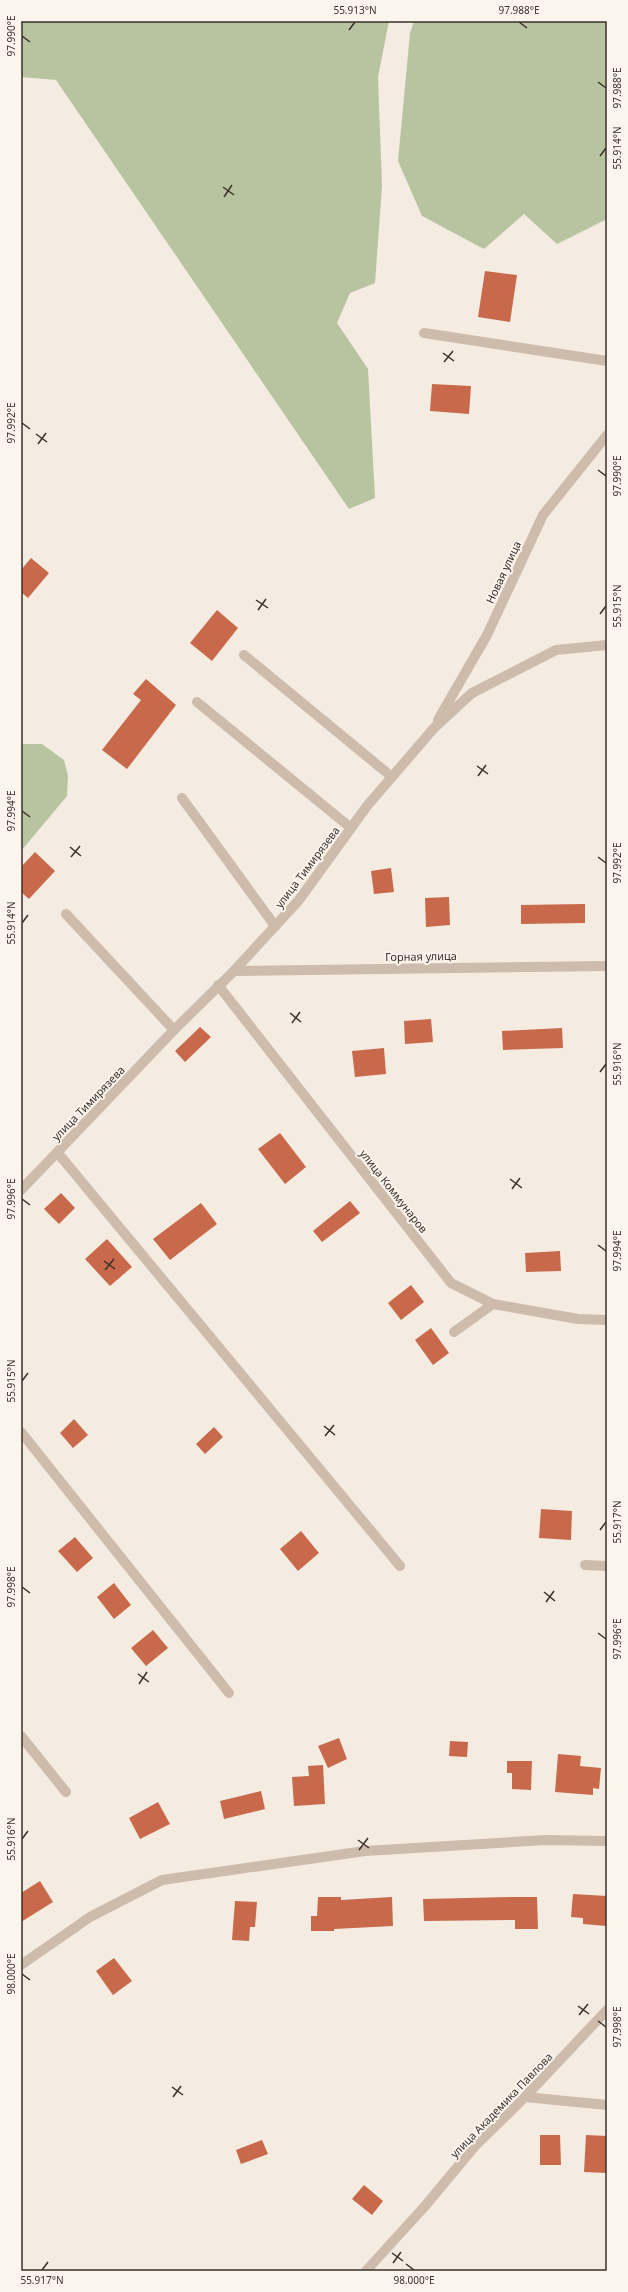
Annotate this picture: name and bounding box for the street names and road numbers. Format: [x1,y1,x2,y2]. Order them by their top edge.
street label: Новая улица [482,538,524,606]
street label: улица Тимирязева [271,823,343,911]
street label: Горная улица [385,948,457,964]
street label: улица Тимирязева [48,1062,128,1144]
street label: улица Коммунаров [357,1146,431,1236]
street label: улица Академика Павлова [447,2049,555,2161]

